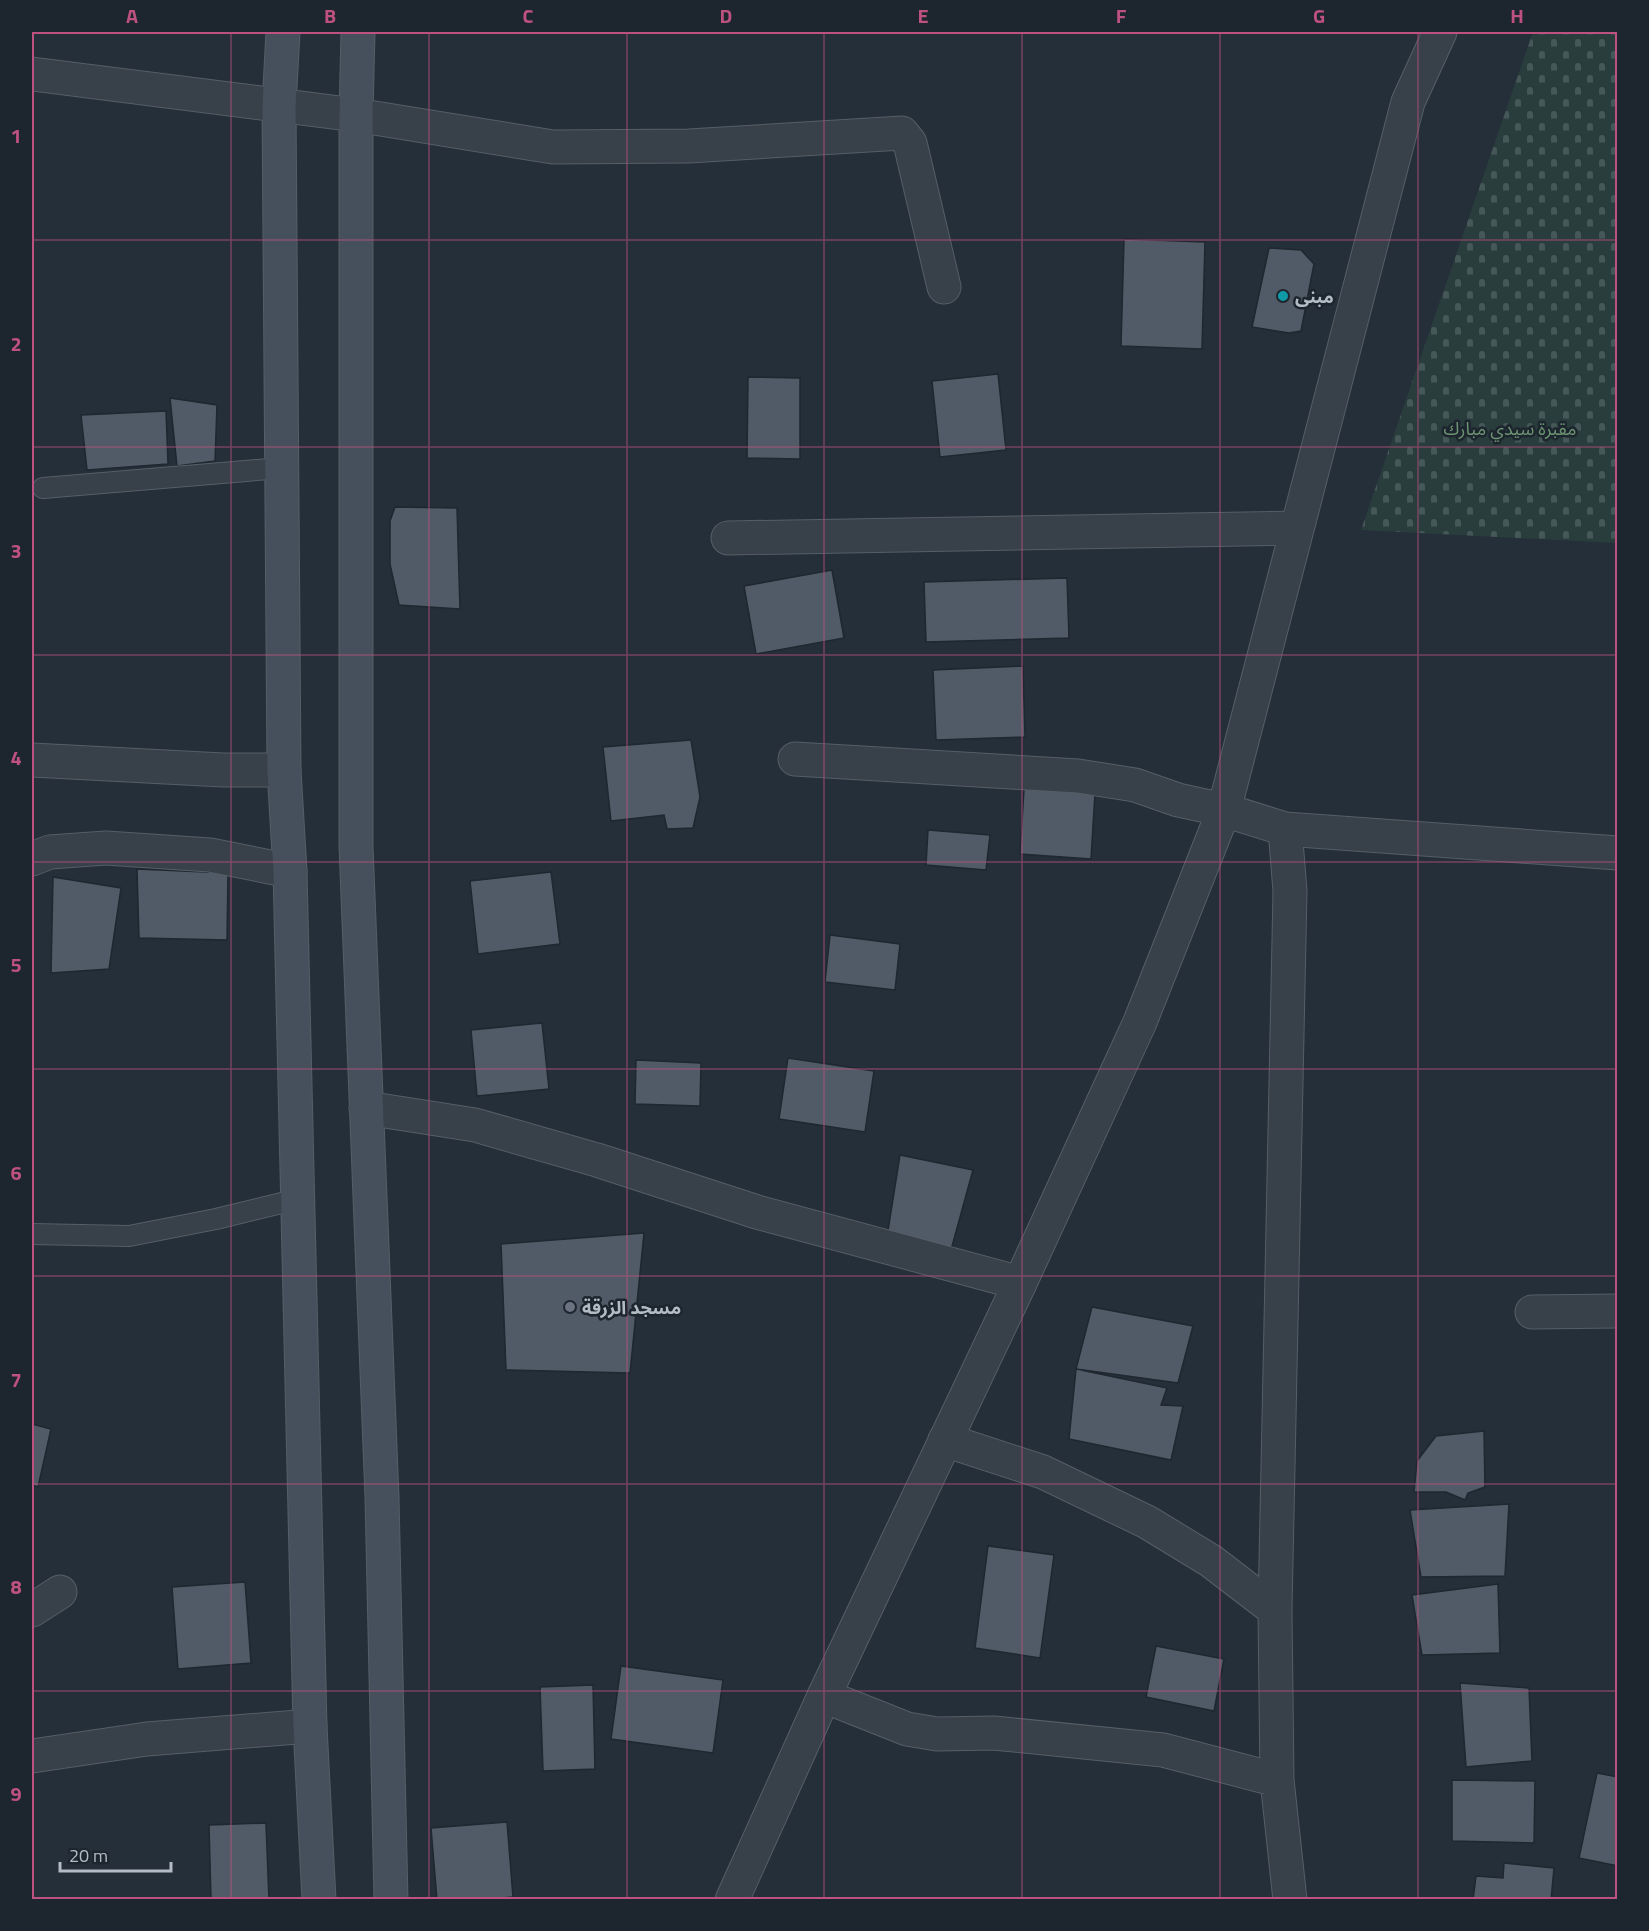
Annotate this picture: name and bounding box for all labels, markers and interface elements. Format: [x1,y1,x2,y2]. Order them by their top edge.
text: A [126,0,138,31]
text: B [324,0,336,31]
text: C [523,0,534,31]
text: D [720,0,732,31]
text: E [917,0,929,31]
text: F [1116,0,1127,31]
text: G [1313,0,1325,31]
text: H [1510,0,1524,31]
text: 1 [10,120,22,151]
place label: مبنى [1295,283,1334,310]
marker: مبنى [1276,289,1290,303]
text: 2 [10,328,22,359]
park label: مقبرة سيدي مبارك [1443,415,1577,442]
text: 3 [10,535,22,566]
text: 4 [10,742,22,773]
text: 5 [10,949,22,980]
text: 6 [10,1157,22,1188]
place label: مسجد الزرقة [582,1294,681,1321]
marker: مسجد الزرقة [563,1300,577,1314]
text: 7 [10,1364,22,1395]
text: 8 [10,1571,22,1602]
text: 9 [10,1778,22,1809]
scale bar [60,1835,171,1873]
text: 20 m [69,1842,108,1869]

